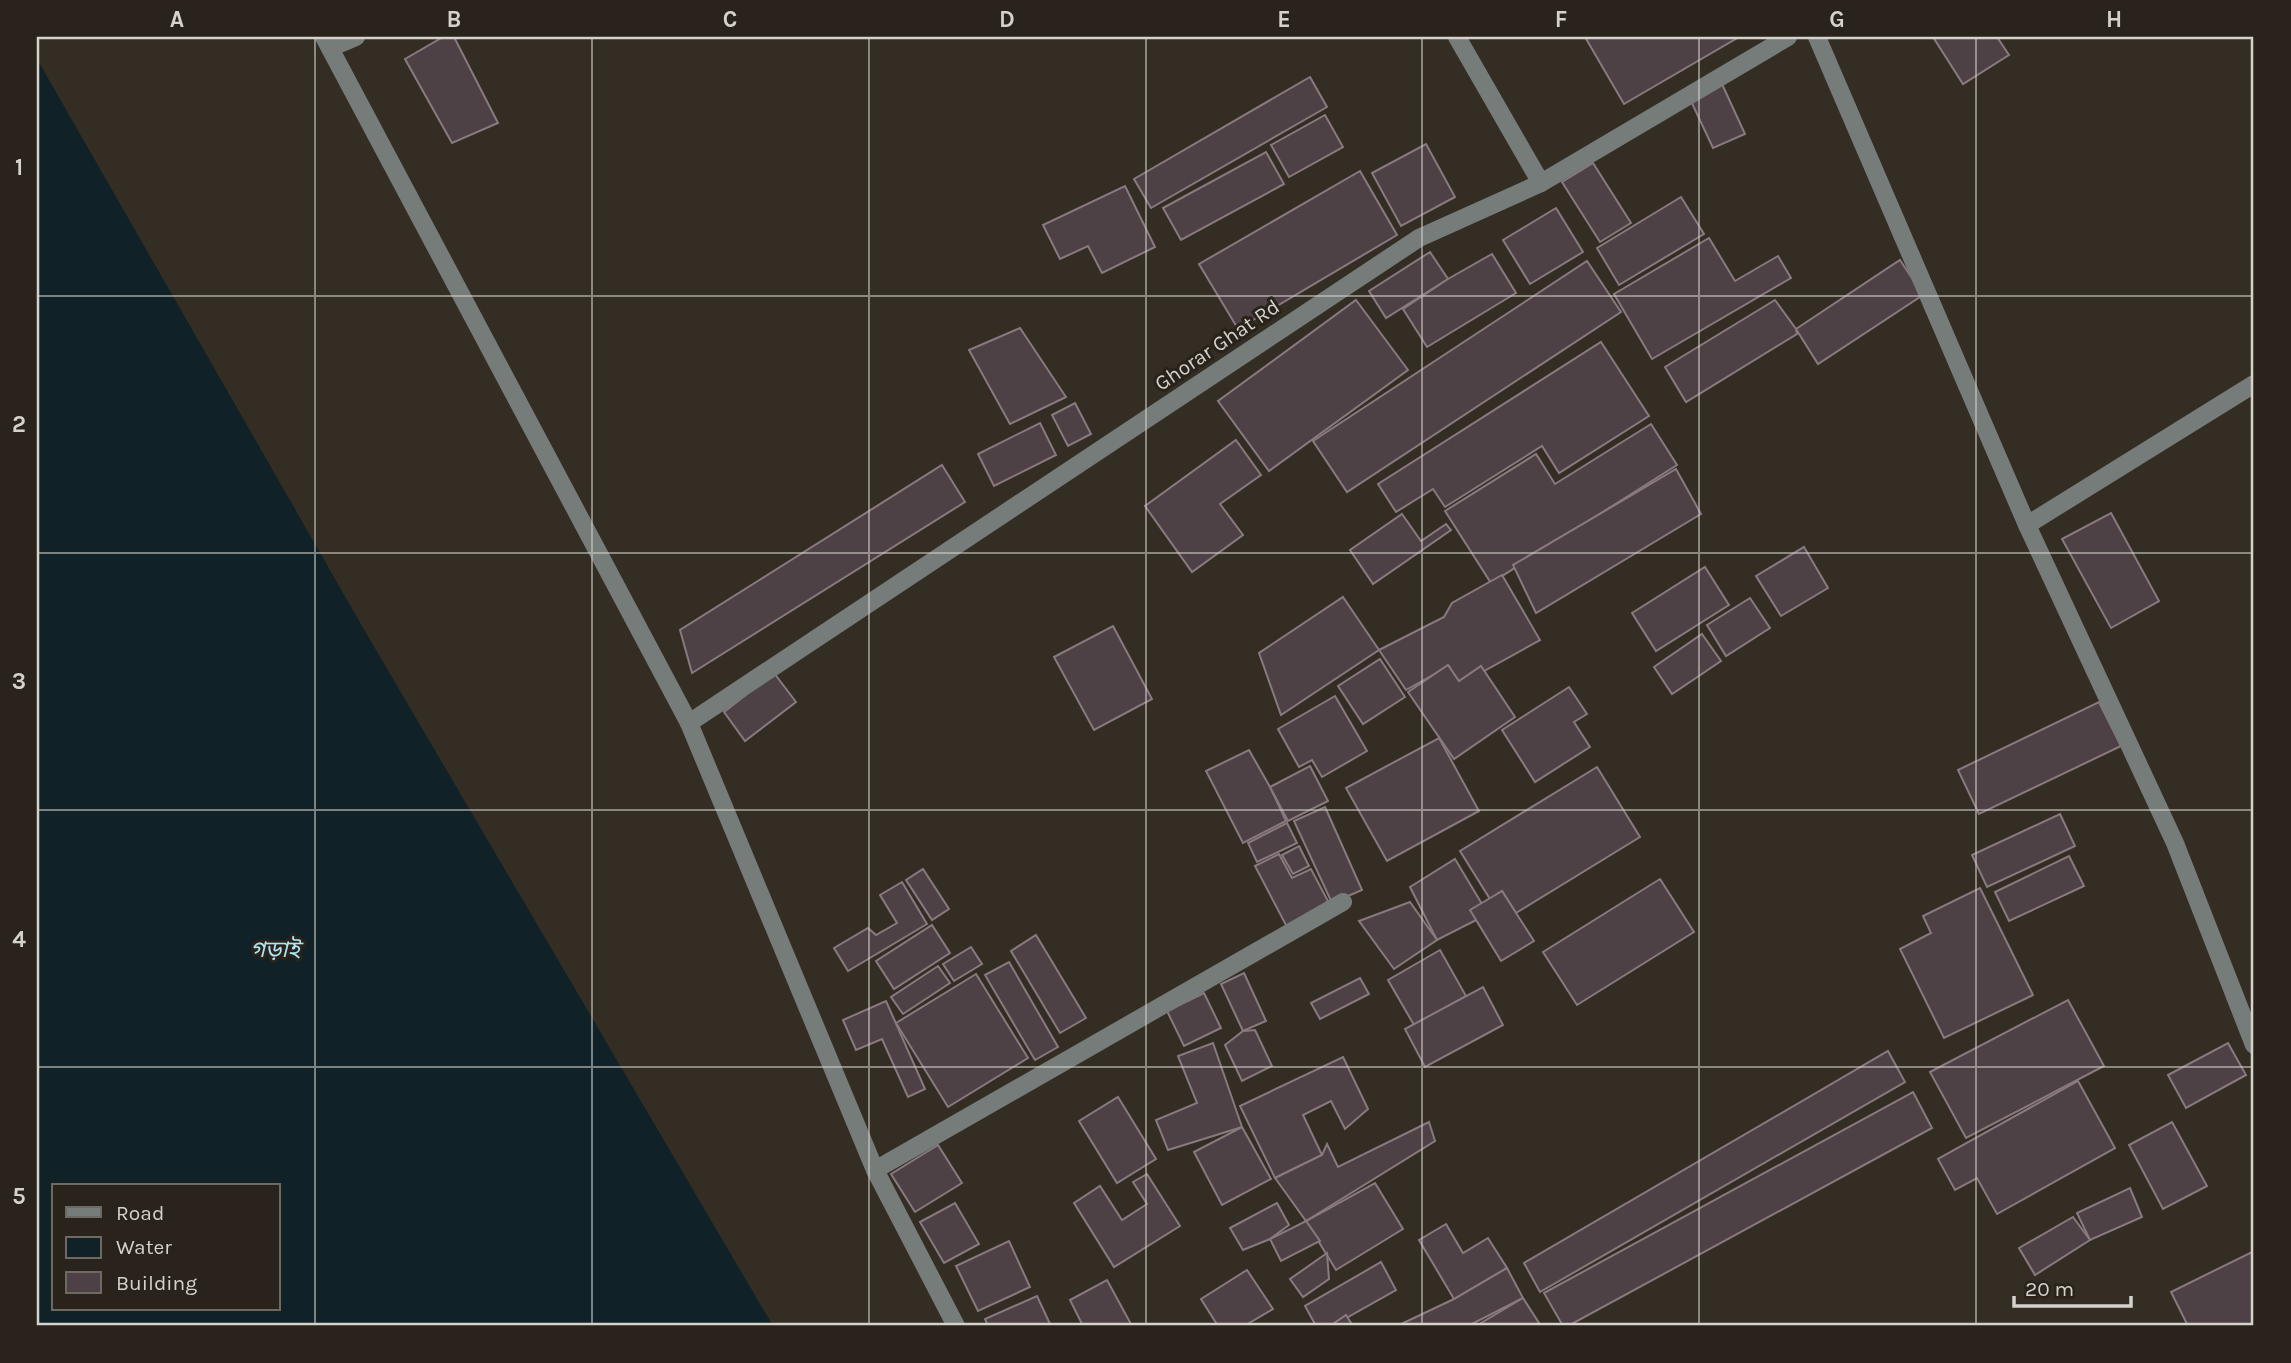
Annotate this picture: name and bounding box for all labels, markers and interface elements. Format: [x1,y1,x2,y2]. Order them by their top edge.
text: A [170,6,184,33]
text: B [447,6,461,33]
text: C [723,6,737,33]
text: D [999,6,1015,33]
text: E [1277,6,1291,33]
text: F [1555,6,1567,33]
text: G [1829,6,1845,33]
text: H [2106,6,2122,33]
text: 1 [15,154,23,181]
street label: Ghorar Ghat Rd [1150,294,1284,396]
text: 2 [12,411,26,438]
text: 3 [12,668,26,695]
text: 4 [12,926,26,953]
water label: গড়াই [250,936,305,963]
text: 5 [12,1183,26,1210]
legend [52,1184,280,1310]
text: Road [116,1201,164,1225]
text: Water [116,1235,172,1259]
scale bar [2014,1265,2132,1309]
text: Building [116,1271,197,1295]
text: 20 m [2025,1277,2074,1301]

